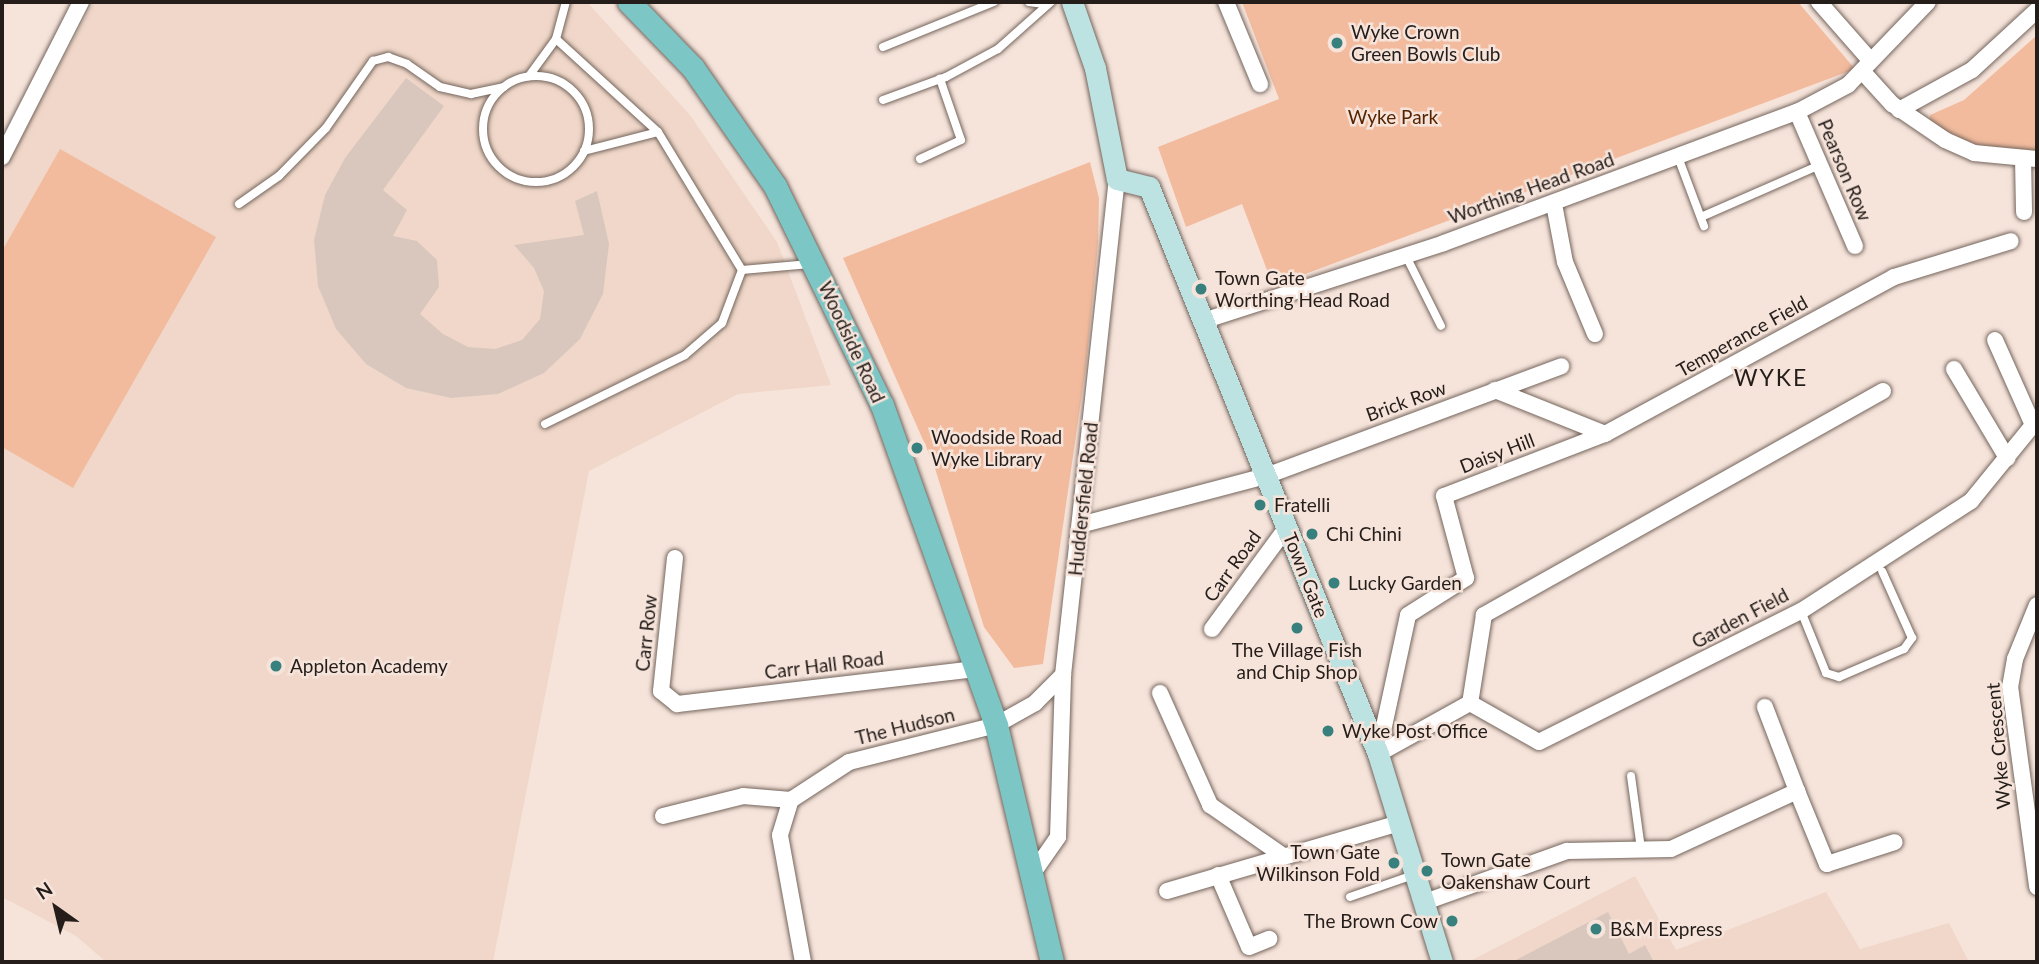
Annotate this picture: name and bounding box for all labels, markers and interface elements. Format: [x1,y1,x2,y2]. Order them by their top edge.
place label: Wyke Crown Green Bowls Club [1351,21,1500,65]
marker: Wyke Crown Green Bowls Club [1329,35,1345,51]
park label: Wyke Park [1348,106,1438,128]
street label: Pearson Row [1813,116,1877,224]
street label: Worthing Head Road [1445,147,1617,229]
place label: Town Gate Worthing Head Road [1215,267,1390,311]
street label: Woodside Road [814,278,890,406]
marker: Town Gate Worthing Head Road [1193,281,1209,297]
street label: Temperance Field [1673,291,1811,381]
district label: WYKE [1734,363,1808,391]
street label: Brick Row [1363,376,1449,426]
street label: Huddersfield Road [1064,421,1102,577]
place label: Woodside Road Wyke Library [931,426,1062,470]
street label: Daisy Hill [1456,428,1538,478]
marker: Woodside Road Wyke Library [909,440,925,456]
place label: Fratelli [1274,494,1330,516]
marker: Fratelli [1252,497,1268,513]
place label: Chi Chini [1326,523,1402,545]
street label: Carr Road [1198,526,1266,606]
marker: Chi Chini [1304,526,1320,542]
street label: Town Gate [1279,529,1333,621]
place label: Lucky Garden [1348,572,1462,594]
marker: Lucky Garden [1326,575,1342,591]
street label: Garden Field [1688,583,1792,653]
street label: Carr Row [631,593,661,673]
marker: The Village Fish and Chip Shop [1289,620,1305,636]
place label: The Village Fish and Chip Shop [1231,639,1363,683]
street label: Carr Hall Road [763,646,885,684]
place label: Appleton Academy [290,655,449,677]
marker: Appleton Academy [268,658,284,674]
street label: Wyke Crescent [1981,682,2015,810]
street label: The Hudson [853,703,957,749]
place label: Wyke Post Office [1342,720,1488,742]
marker: Wyke Post Office [1320,723,1336,739]
place label: Town Gate Wilkinson Fold [1256,841,1380,885]
place label: Town Gate Oakenshaw Court [1441,849,1591,893]
marker: Town Gate Wilkinson Fold [1386,855,1402,871]
marker: Town Gate Oakenshaw Court [1419,863,1435,879]
north arrow [21,873,91,943]
text: N [31,877,56,904]
place label: The Brown Cow [1304,910,1438,932]
marker: The Brown Cow [1444,913,1460,929]
place label: B&M Express [1610,918,1722,940]
marker: B&M Express [1588,921,1604,937]

